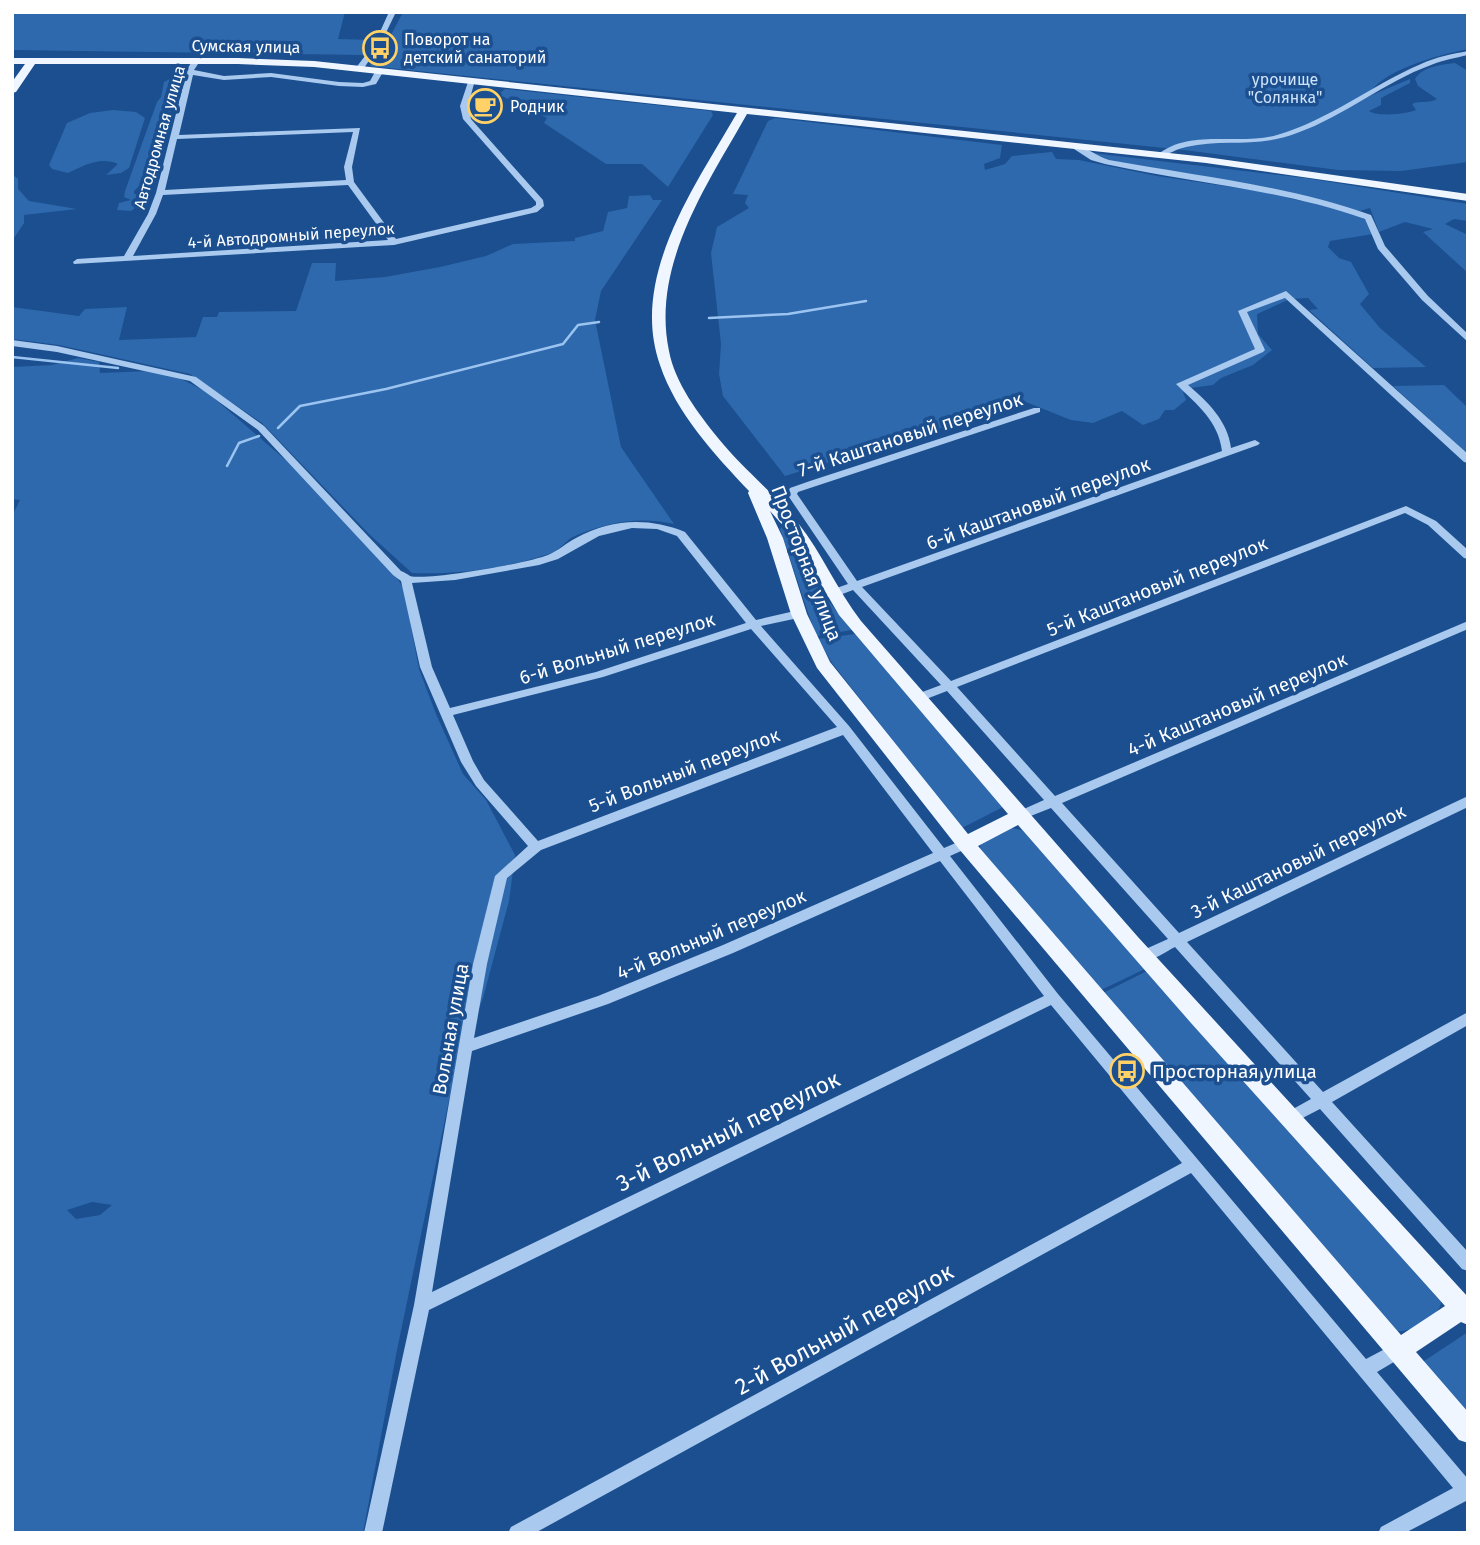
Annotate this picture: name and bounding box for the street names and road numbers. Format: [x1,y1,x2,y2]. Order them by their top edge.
street label: Сумская улица [191,36,301,57]
street label: Автодромная улица [130,63,189,211]
street label: 4-й Автодромный переулок [187,219,396,252]
street label: 7-й Каштановый переулок [795,387,1026,482]
street label: 6-й Каштановый переулок [923,452,1153,555]
street label: Просторная улица [766,482,847,644]
street label: 5-й Каштановый переулок [1044,532,1271,641]
street label: 6-й Вольный переулок [517,608,718,689]
street label: 4-й Каштановый переулок [1124,648,1351,761]
street label: 5-й Вольный переулок [585,723,783,818]
street label: 3-й Каштановый переулок [1187,799,1409,923]
street label: 4-й Вольный переулок [613,884,809,985]
street label: Вольная улица [428,961,473,1097]
street label: 3-й Вольный переулок [612,1065,844,1197]
street label: 2-й Вольный переулок [730,1257,958,1401]

